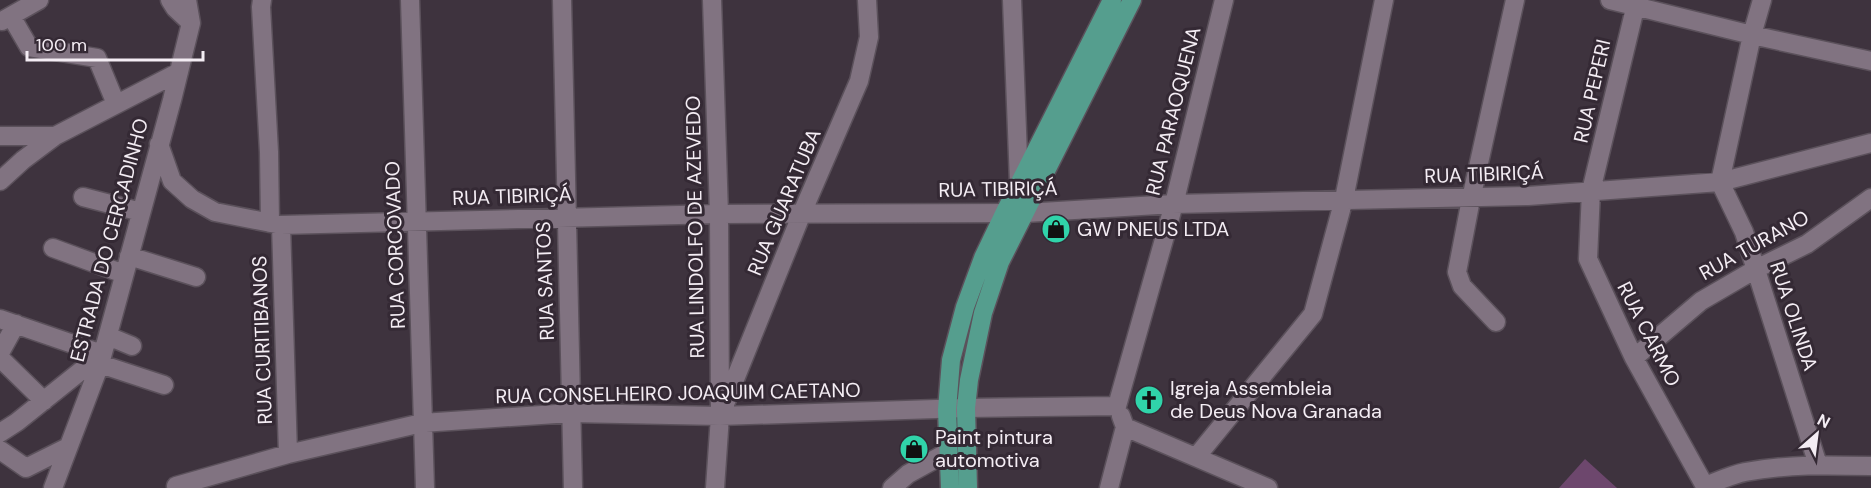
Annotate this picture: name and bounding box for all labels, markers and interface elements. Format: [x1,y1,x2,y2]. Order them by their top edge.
scale bar [27,24,202,62]
street label: RUA PARAOQUENA [1139,24,1207,198]
text: 100 m [36,33,87,57]
street label: RUA PEPERI [1567,37,1617,145]
street label: RUA LINDOLFO DE AZEVEDO [680,95,710,359]
street label: ESTRADA DO CERCADINHO [64,115,154,365]
street label: RUA GUARATUBA [741,125,827,279]
street label: RUA TIBIRIÇÁ [1424,159,1544,189]
street label: RUA CORCOVADO [379,161,411,329]
street label: RUA TIBIRIÇÁ [938,175,1058,203]
street label: RUA TIBIRIÇÁ [452,181,572,211]
street label: RUA TURANO [1694,204,1814,286]
shop icon: GW PNEUS LTDA [1040,213,1072,245]
place label: GW PNEUS LTDA [1077,216,1229,242]
street label: RUA SANTOS [530,221,560,341]
street label: RUA CURITIBANOS [246,255,278,425]
street label: RUA OLINDA [1764,258,1824,374]
street label: RUA CARMO [1611,277,1687,391]
place label: Igreja Assembleia de Deus Nova Granada [1170,375,1382,424]
street label: RUA CONSELHEIRO JOAQUIM CAETANO [495,377,861,409]
church icon: Igreja Assembleia de Deus Nova Granada [1133,384,1165,416]
north arrow [1787,404,1847,464]
text: N [1814,409,1834,433]
place label: Paint pintura automotiva [935,424,1053,473]
shop icon: Paint pintura automotiva [898,433,930,465]

